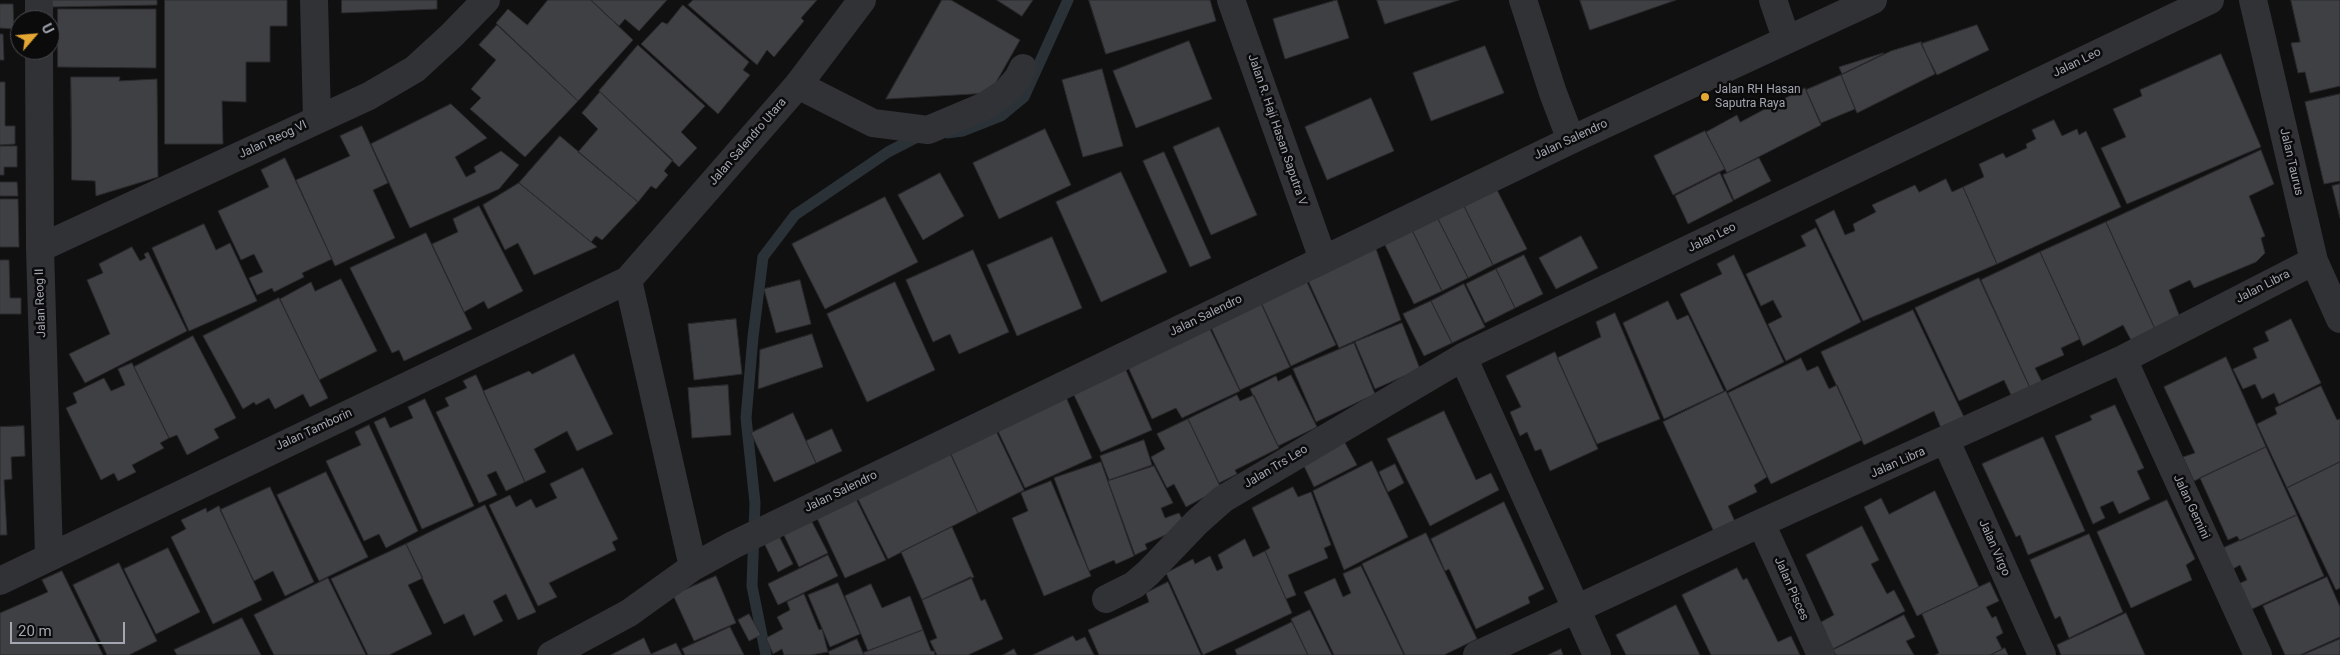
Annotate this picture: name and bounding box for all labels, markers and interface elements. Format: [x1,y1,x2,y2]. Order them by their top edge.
north arrow [10,10,60,60]
text: U [38,21,57,36]
street label: Jalan Leo [2051,45,2103,81]
street label: Jalan R. Haji Hasan Saputra V [1244,53,1310,207]
place label: Jalan RH Hasan Saputra Raya [1715,83,1801,111]
marker: Jalan RH Hasan Saputra Raya [1699,91,1711,103]
street label: Jalan Salendro Utara [706,95,790,189]
street label: Jalan Salendro [1532,117,1610,163]
street label: Jalan Reog VI [237,118,309,162]
street label: Jalan Taurus [2276,127,2306,197]
street label: Jalan Leo [1686,220,1738,256]
street label: Jalan Libra [2234,267,2292,307]
street label: Jalan Reog II [33,268,49,338]
street label: Jalan Salendro [1167,292,1245,340]
street label: Jalan Tamborin [273,406,355,454]
street label: Jalan Trs Leo [1242,442,1310,492]
street label: Jalan Libra [1868,444,1928,482]
street label: Jalan Salendro [802,468,880,516]
street label: Jalan Gemini [2170,472,2212,542]
street label: Jalan Virgo [1975,518,2013,578]
street label: Jalan Pisces [1771,555,1811,623]
scale bar [12,612,128,644]
text: 20 m [18,622,52,640]

